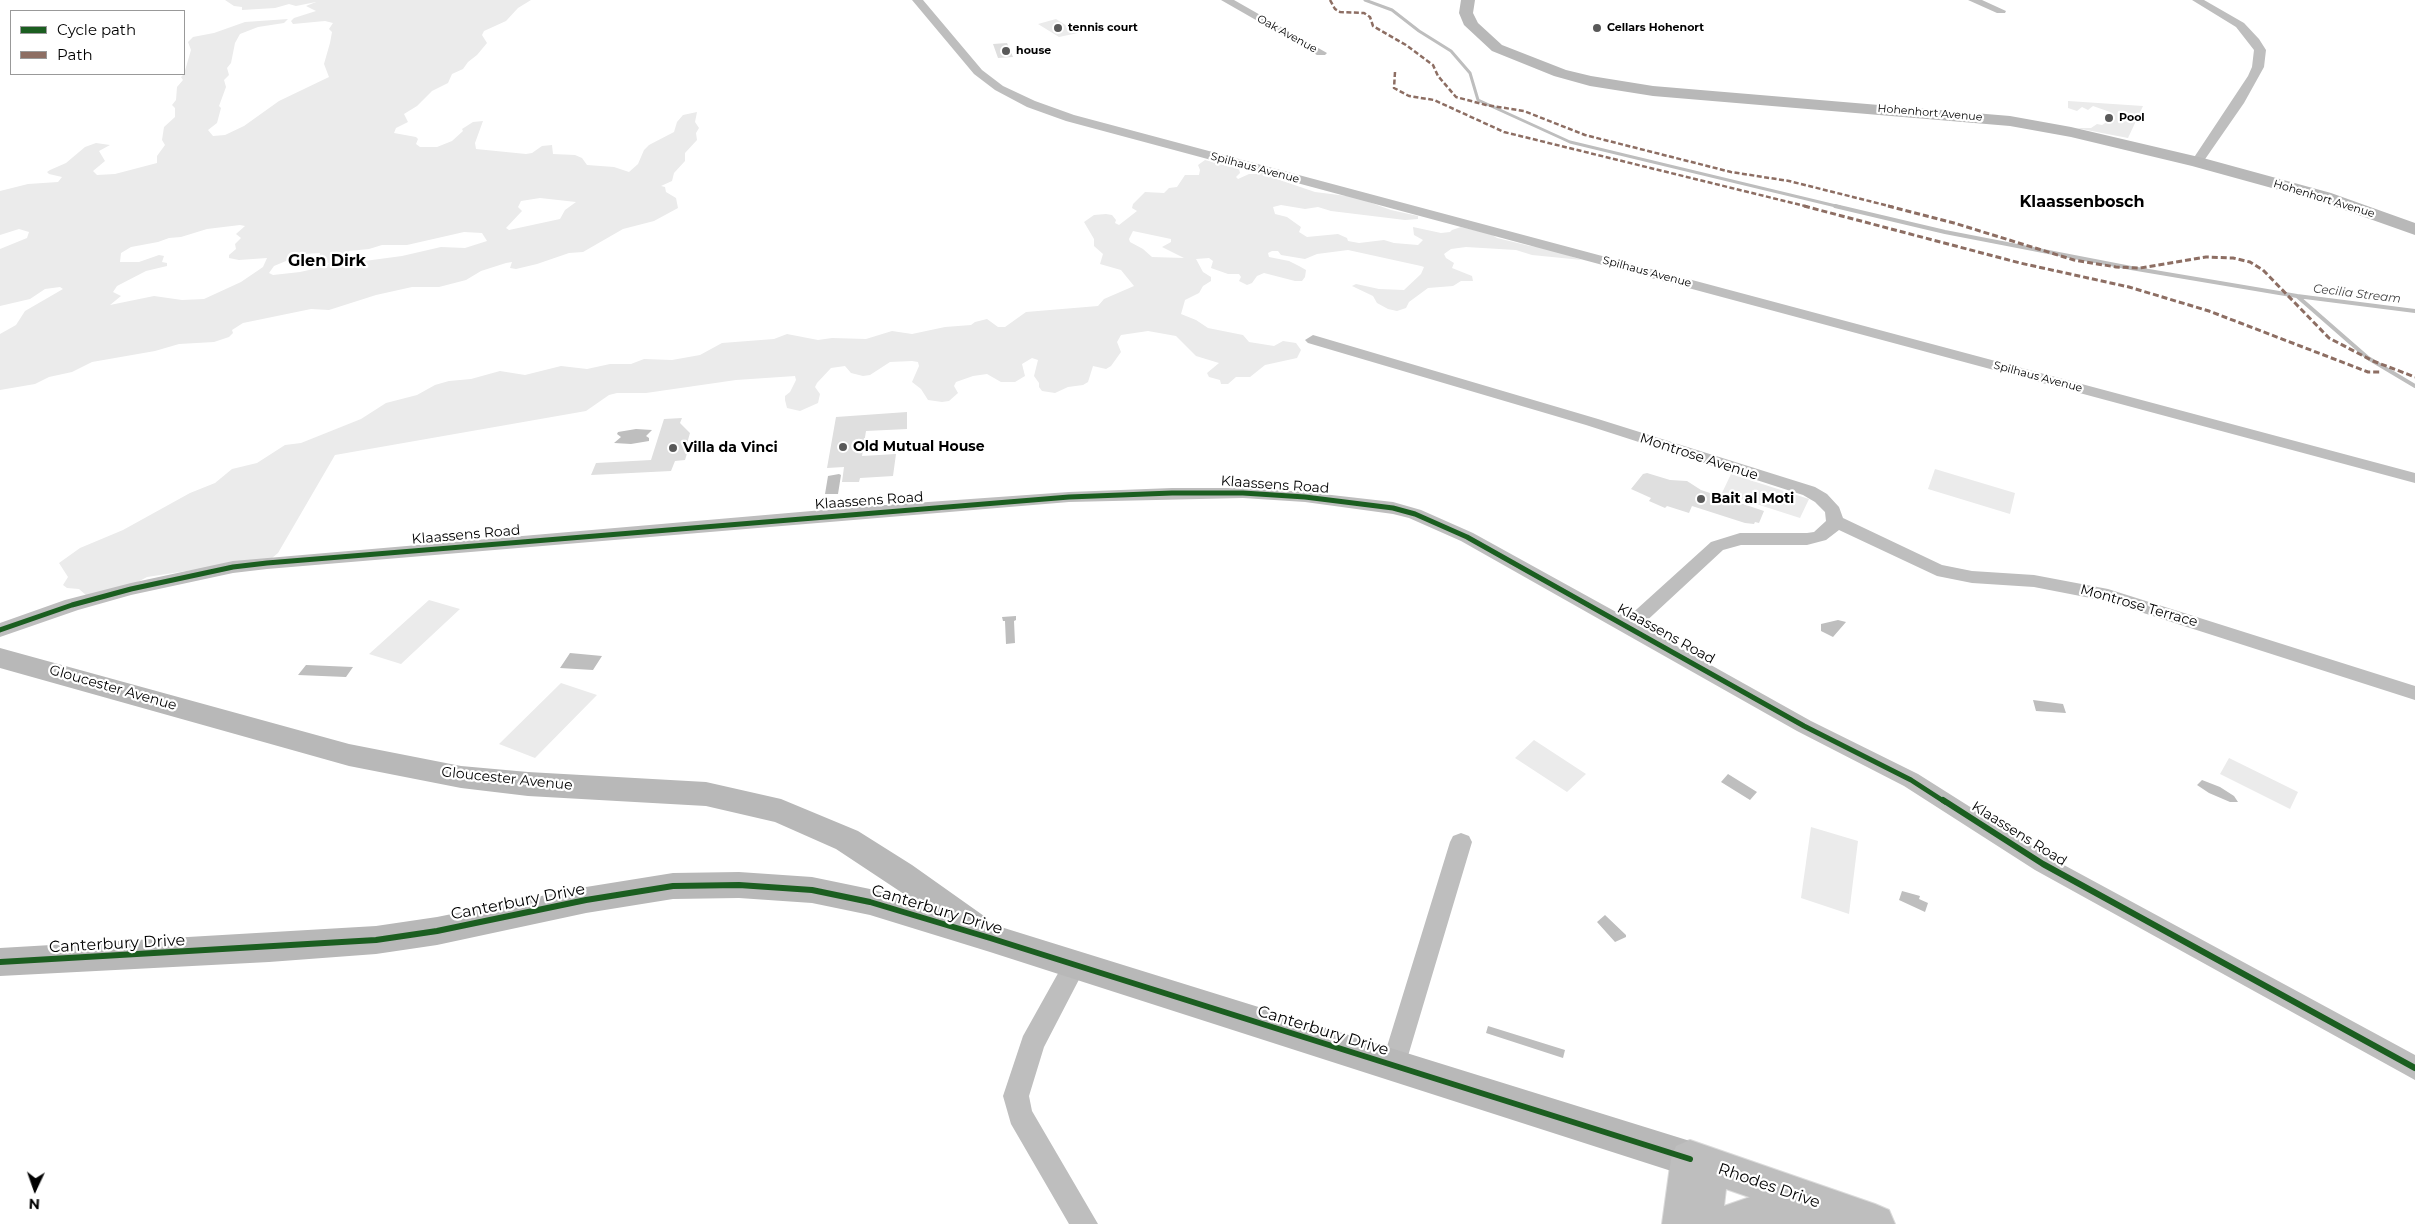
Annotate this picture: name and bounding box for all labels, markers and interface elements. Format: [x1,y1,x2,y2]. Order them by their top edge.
legend [10,10,185,75]
street label: Oak Avenue [1255,12,1319,56]
text: Cycle path [57,20,136,39]
place label: tennis court [1068,21,1138,35]
place label: Cellars Hohenort [1607,21,1704,35]
marker: tennis court [1052,22,1064,34]
marker: Cellars Hohenort [1591,22,1603,34]
place label: house [1016,44,1051,58]
text: Path [57,45,93,64]
marker: house [1000,45,1012,57]
street label: Hohenhort Avenue [1877,102,1983,124]
place label: Pool [2119,111,2145,125]
marker: Pool [2103,112,2115,124]
street label: Spilhaus Avenue [1209,150,1301,186]
street label: Hohenhort Avenue [2272,177,2376,221]
district label: Klaassenbosch [2019,192,2145,212]
district label: Glen Dirk [288,251,366,271]
street label: Spilhaus Avenue [1601,254,1693,290]
water label: Cecilia Stream [2312,281,2402,307]
street label: Spilhaus Avenue [1992,359,2084,395]
street label: Montrose Avenue [1638,430,1760,484]
place label: Old Mutual House [853,439,985,455]
place label: Villa da Vinci [683,440,778,456]
marker: Old Mutual House [837,441,849,453]
marker: Villa da Vinci [667,442,679,454]
street label: Klaassens Road [1220,473,1330,497]
street label: Klaassens Road [814,489,924,513]
place label: Bait al Moti [1711,491,1794,507]
marker: Bait al Moti [1695,493,1707,505]
street label: Klaassens Road [411,522,521,548]
street label: Montrose Terrace [2078,581,2200,631]
street label: Klaassens Road [1614,600,1718,668]
street label: Gloucester Avenue [47,662,179,714]
street label: Gloucester Avenue [441,764,573,794]
street label: Klaassens Road [1968,798,2070,870]
street label: Canterbury Drive [449,880,587,924]
street label: Canterbury Drive [869,881,1005,939]
street label: Canterbury Drive [48,931,186,957]
street label: Canterbury Drive [1255,1002,1391,1060]
street label: Rhodes Drive [1715,1160,1823,1212]
north arrow [10,1164,60,1214]
text: N [28,1195,40,1213]

